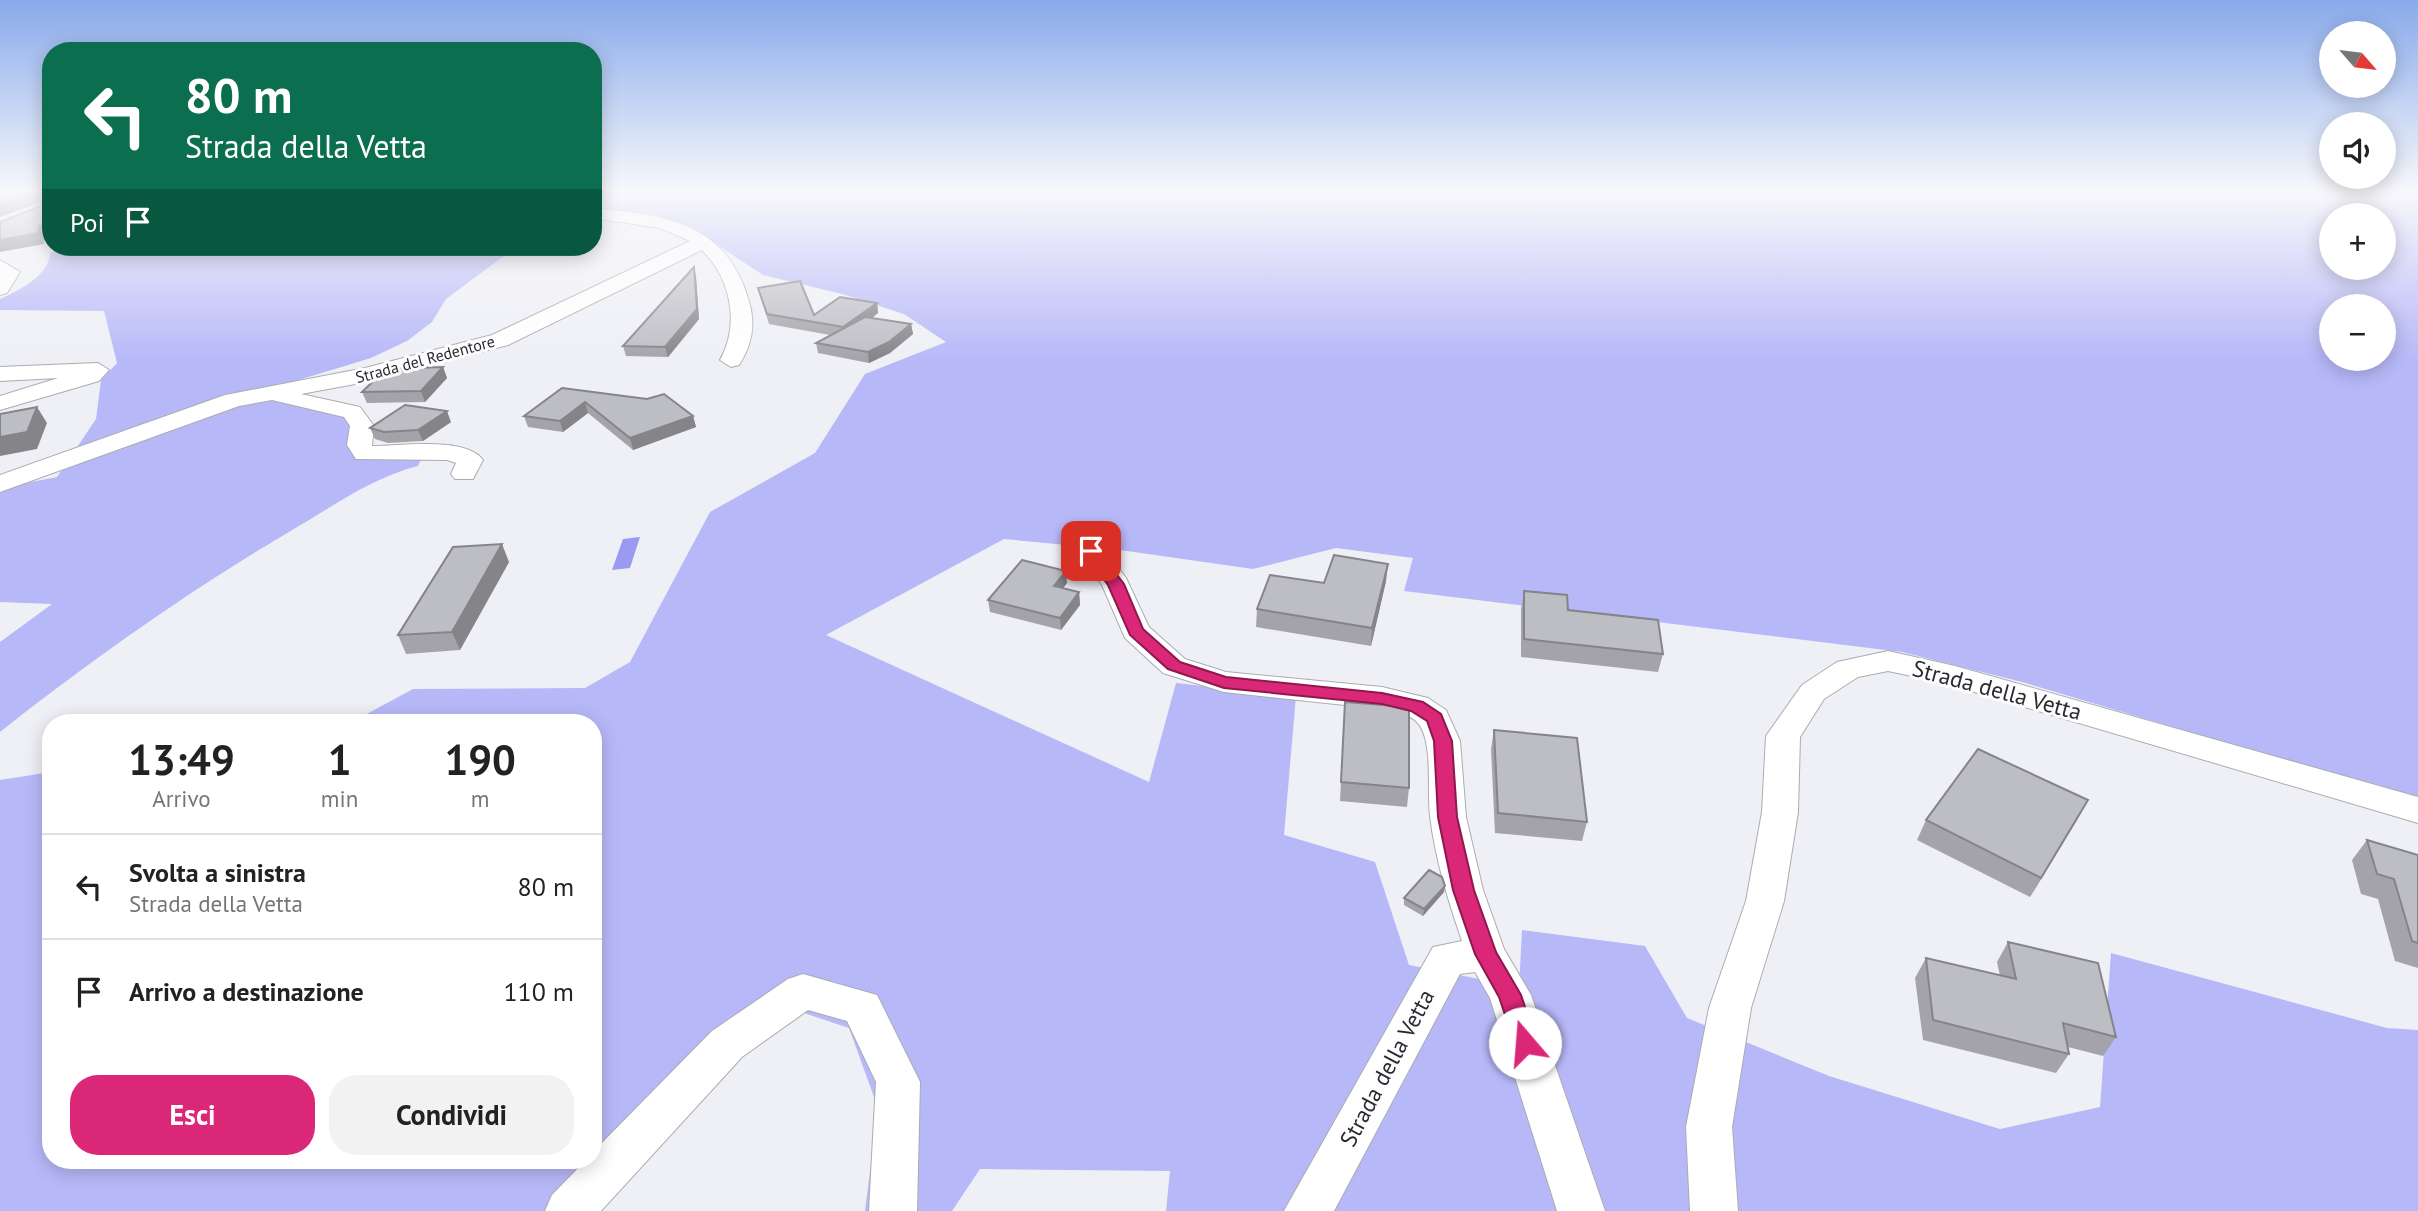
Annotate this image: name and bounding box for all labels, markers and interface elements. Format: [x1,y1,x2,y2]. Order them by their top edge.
north arrow [2319,21,2396,98]
map controls [2319,21,2396,371]
text: 80 m [185,63,292,127]
icon: left [70,70,161,161]
button: sound [2319,112,2396,189]
text: Strada della Vetta [185,125,427,167]
icon: arrive [119,203,157,241]
button: + [2319,203,2396,280]
text: Poi [70,206,105,239]
button: − [2319,294,2396,371]
street label: Strada del Redentore [353,331,497,387]
pin [1061,521,1121,581]
icon: arrive [1072,532,1110,570]
street label: Strada della Vetta [1909,653,2085,726]
text: 13:49 [128,732,235,787]
text: 1 [328,732,351,787]
text: 190 [444,732,516,787]
text: Arrivo [152,784,211,813]
text: min [321,784,358,813]
text: m [471,784,489,813]
text: Svolta a sinistra [129,856,306,889]
icon: left [70,868,108,906]
text: 80 m [518,870,574,903]
text: Strada della Vetta [129,889,303,918]
icon: arrive [70,973,108,1011]
text: Arrivo a destinazione [129,975,364,1008]
text: 110 m [503,975,574,1008]
street label: Strada della Vetta [1333,984,1440,1151]
position arrow [1488,1006,1562,1080]
button: Esci [70,1075,315,1155]
button: Condividi [329,1075,574,1155]

